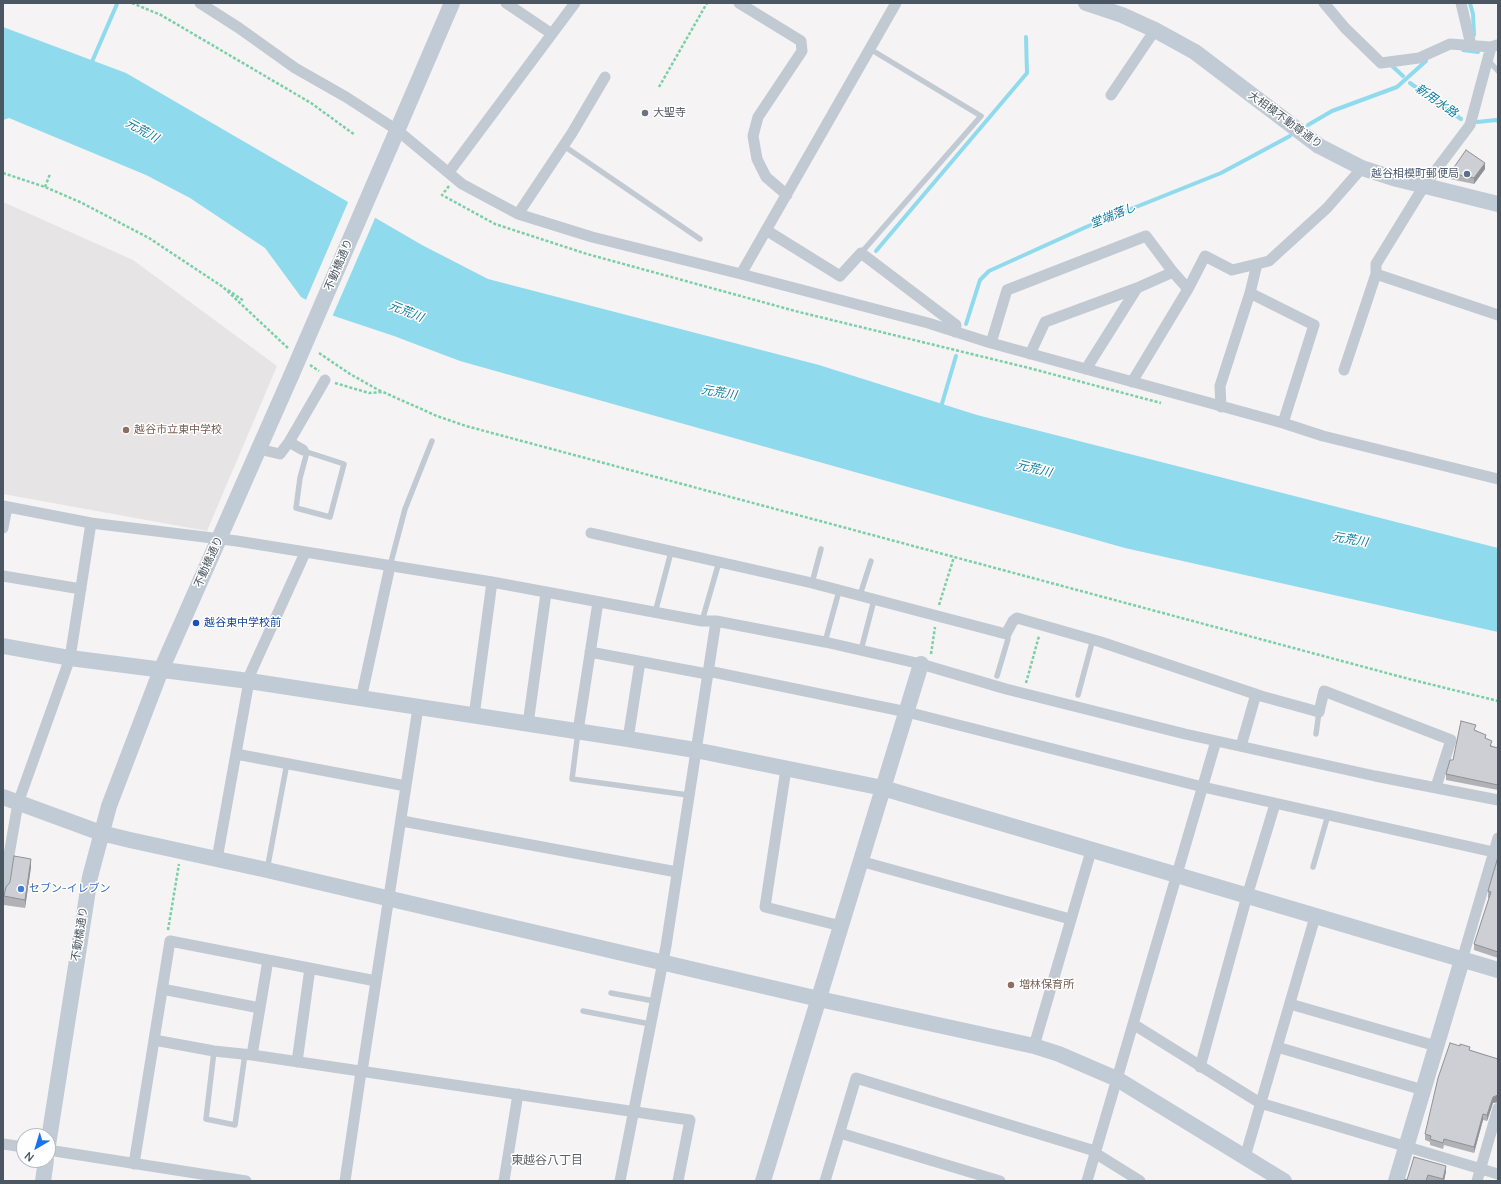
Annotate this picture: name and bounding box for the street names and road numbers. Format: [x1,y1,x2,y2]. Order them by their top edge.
street label: 大相模不動尊通り [1246,89,1324,151]
street label: 不動橋通り [322,237,356,293]
street label: 不動橋通り [192,534,226,590]
street label: 不動橋通り [69,906,91,962]

